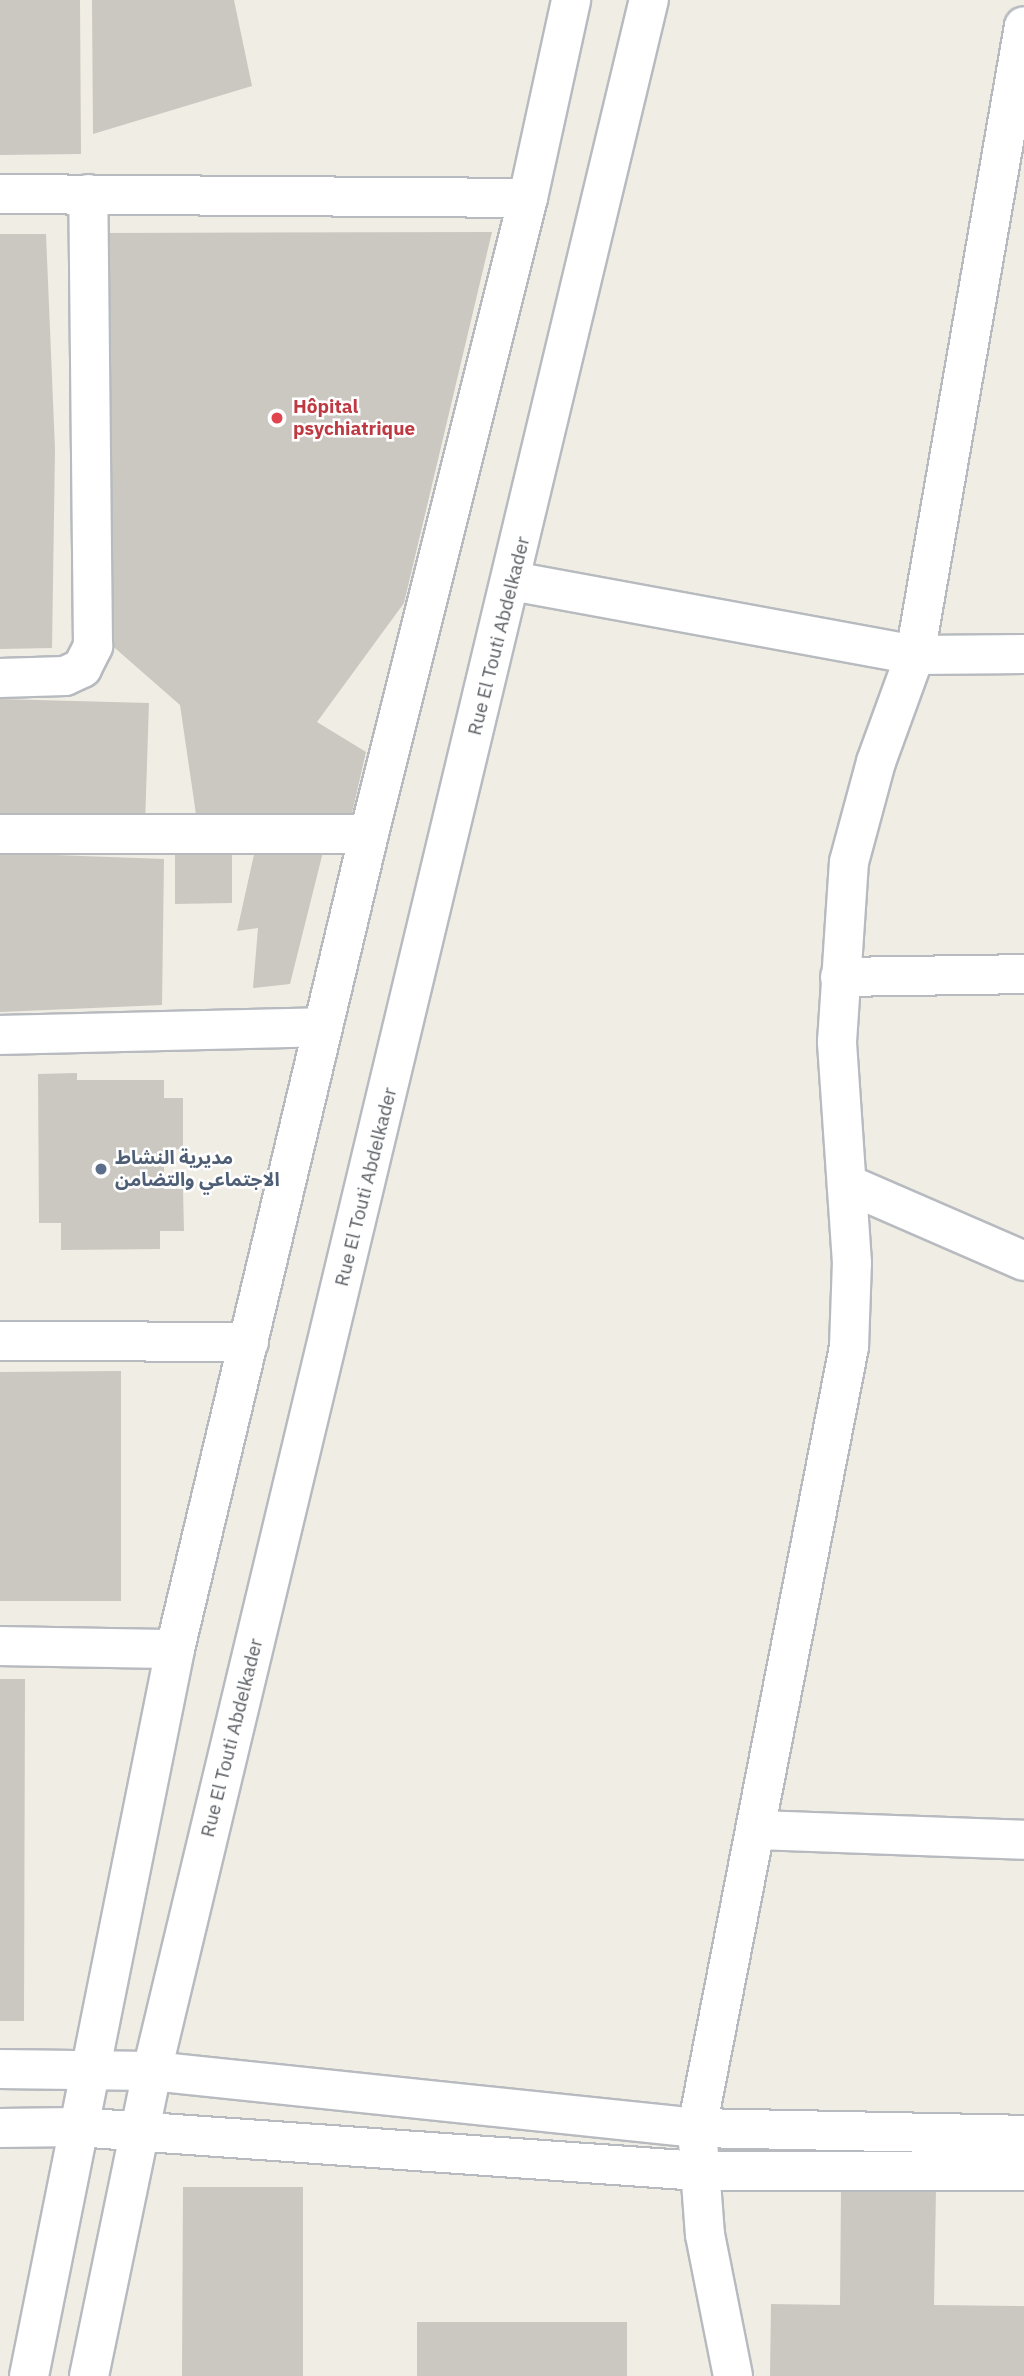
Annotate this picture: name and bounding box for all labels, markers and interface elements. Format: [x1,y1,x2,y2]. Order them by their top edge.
place label: Hôpital psychiatrique [293,396,415,440]
marker: Hôpital psychiatrique [267,408,287,428]
street label: Rue El Touti Abdelkader [463,534,535,738]
street label: Rue El Touti Abdelkader [330,1085,402,1289]
place label: مديرية النشاط الاجتماعي والتضامن [115,1147,280,1191]
marker: مديرية النشاط الاجتماعي والتضامن [93,1161,109,1177]
street label: Rue El Touti Abdelkader [196,1636,268,1840]

